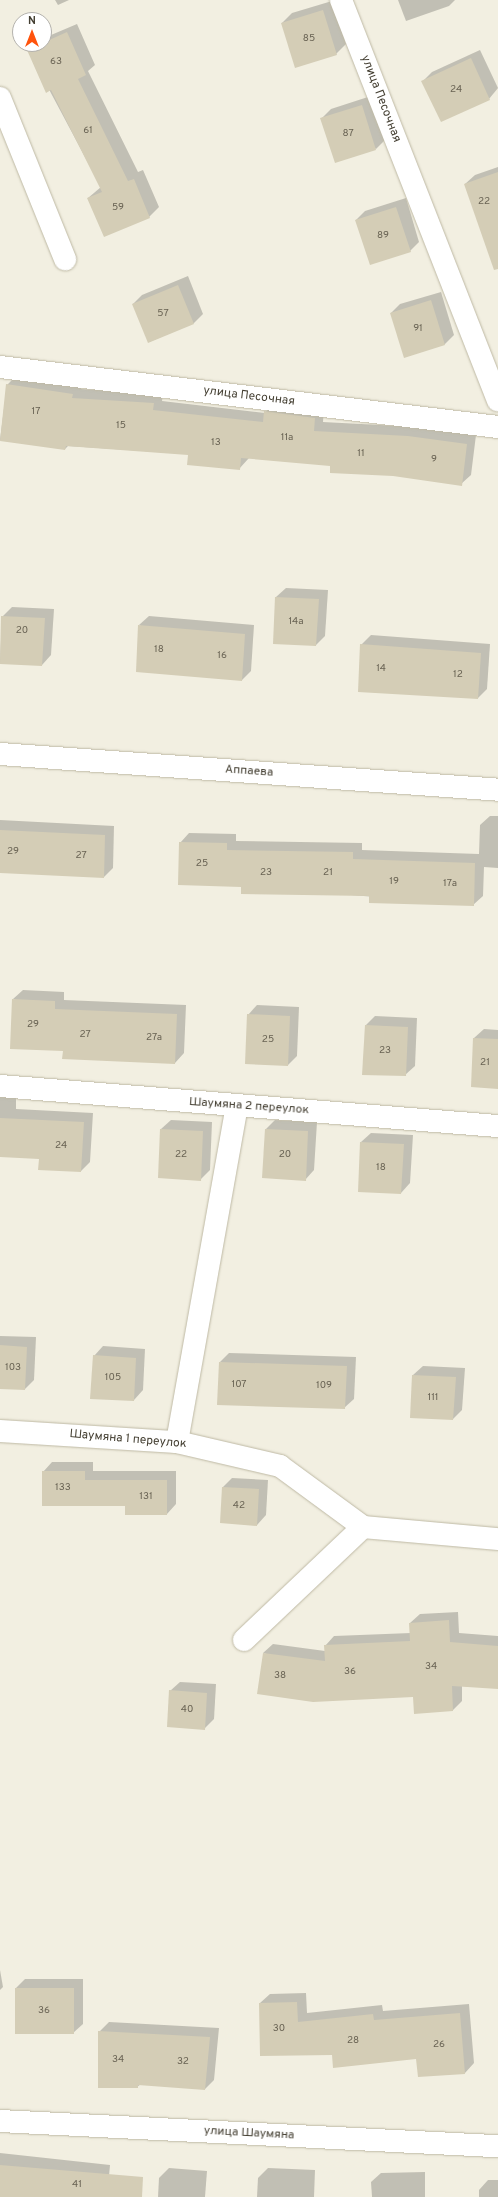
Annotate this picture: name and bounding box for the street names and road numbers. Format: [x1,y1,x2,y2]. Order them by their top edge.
street label: улица Песочная [357,53,403,145]
street label: улица Песочная [202,384,296,410]
street label: Аппаева [224,763,274,781]
street label: Шаумяна 2 переулок [188,1096,310,1118]
street label: Шаумяна 1 переулок [69,1428,187,1452]
street label: улица Шаумяна [203,2124,295,2144]

